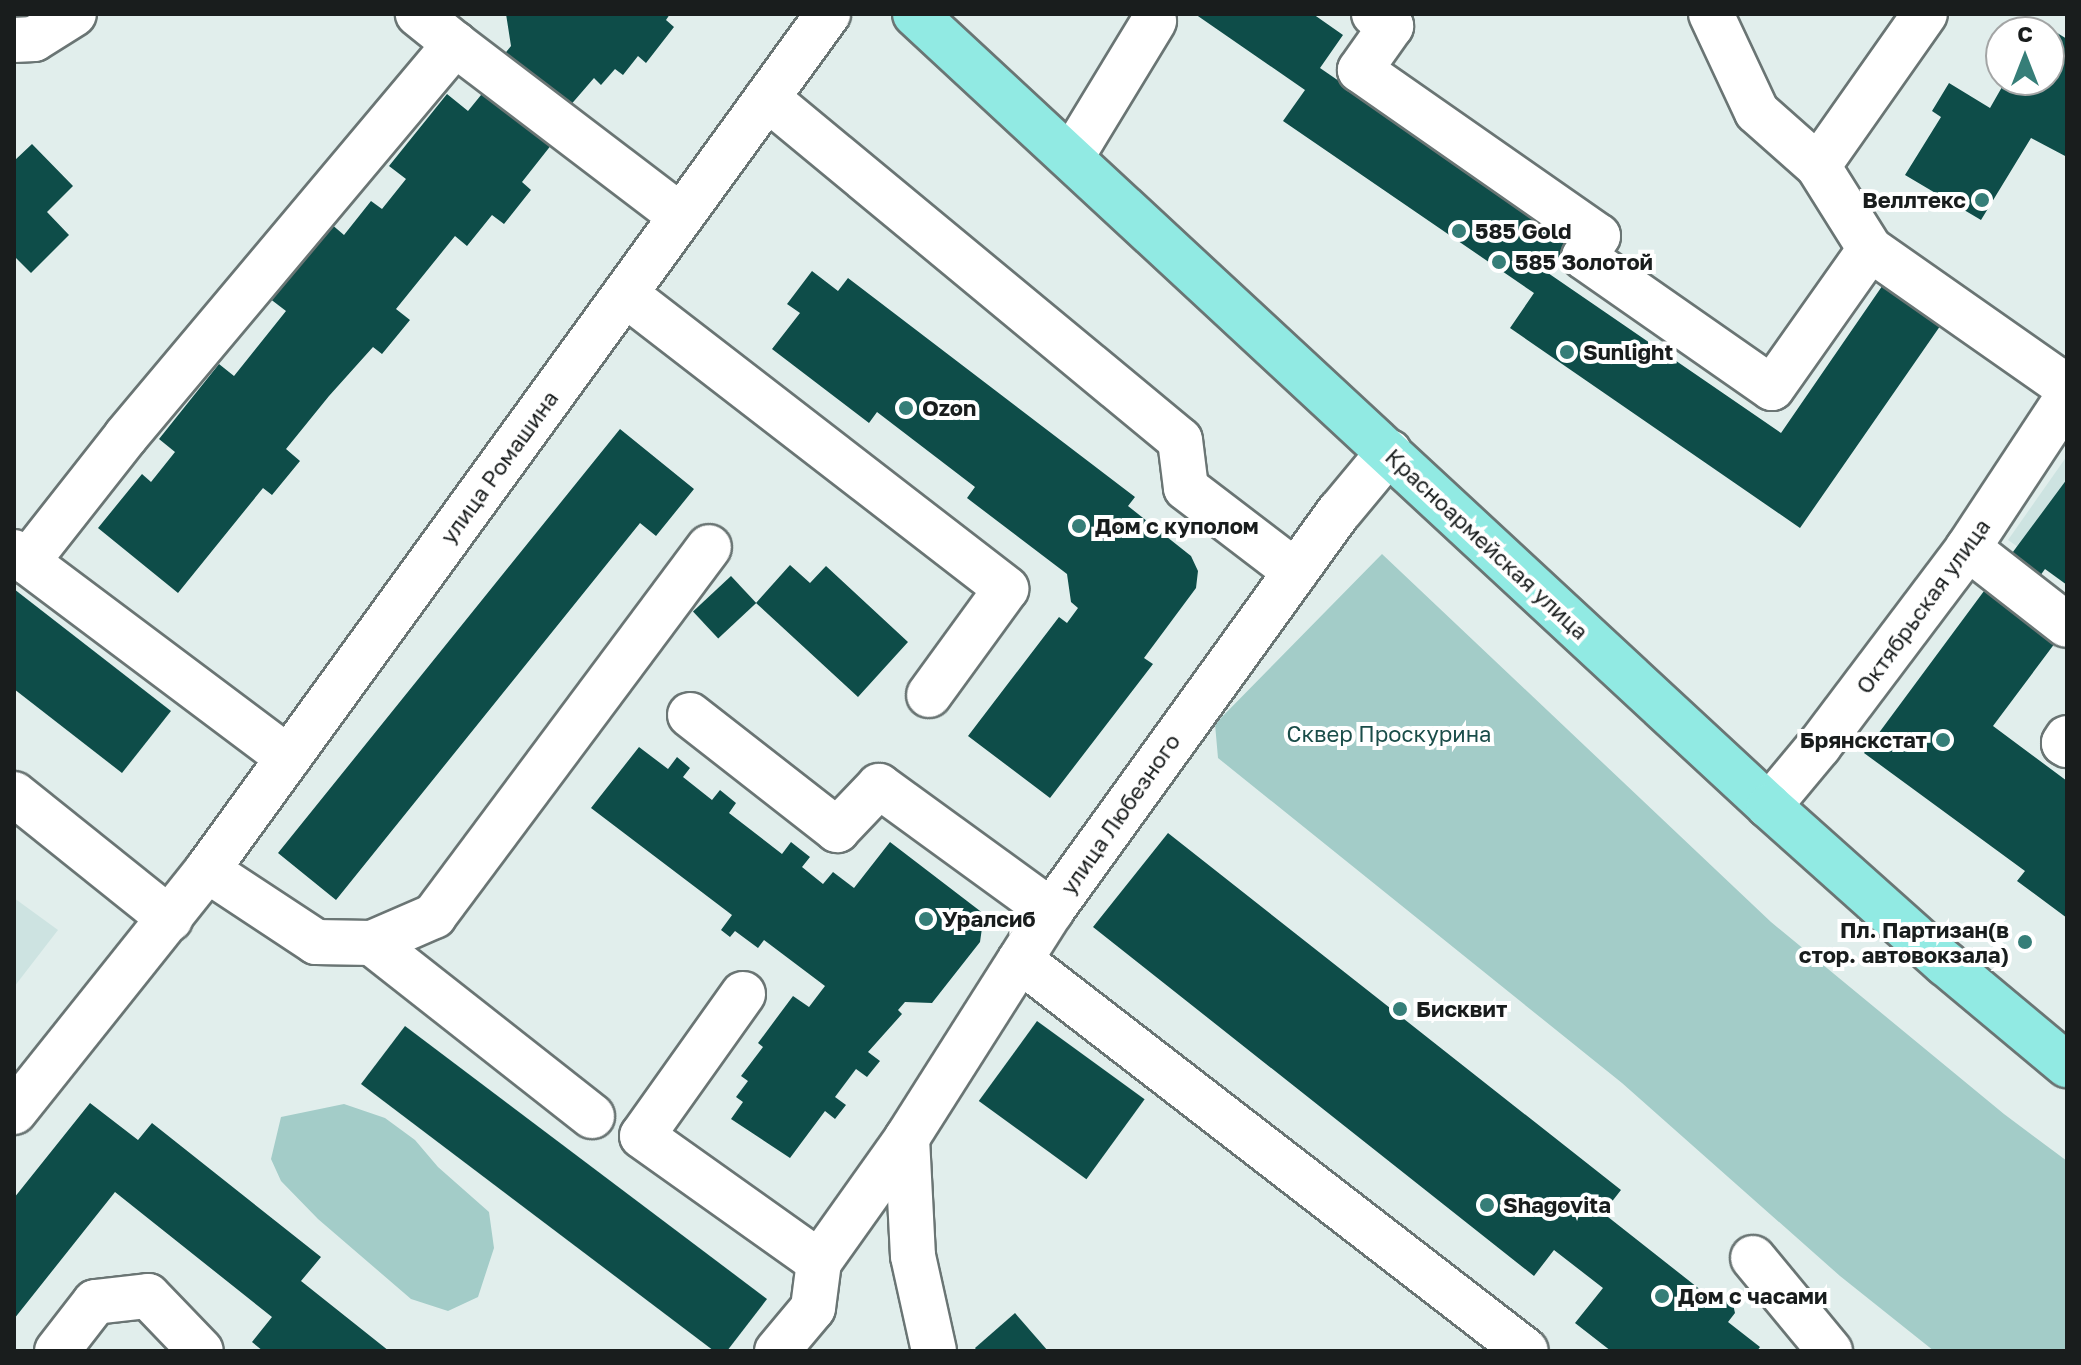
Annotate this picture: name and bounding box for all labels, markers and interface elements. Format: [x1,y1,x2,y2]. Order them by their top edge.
north arrow [1985,16,2065,96]
text: С [2017,20,2033,47]
place label: Веллтекс [1862,187,1966,213]
marker: Веллтекс [1973,191,1991,209]
place label: 585 Gold [1475,218,1572,244]
marker: 585 Gold [1450,222,1468,240]
place label: 585 Золотой [1515,249,1653,275]
marker: 585 Золотой [1490,253,1508,271]
place label: Sunlight [1583,339,1673,365]
marker: Sunlight [1558,343,1576,361]
street label: улица Ромашина [435,385,563,549]
place label: Ozon [922,395,976,421]
marker: Ozon [897,399,915,417]
street label: Красноармейская улица [1380,443,1594,645]
place label: Дом с куполом [1095,513,1259,539]
street label: Октябрьская улица [1851,513,1995,699]
marker: Дом с куполом [1070,517,1088,535]
park label: Сквер Проскурина [1286,721,1492,747]
place label: Брянскстат [1800,727,1927,753]
street label: улица Любезного [1055,729,1185,899]
marker: Брянскстат [1934,731,1952,749]
place label: Уралсиб [942,906,1036,932]
marker: Уралсиб [917,910,935,928]
place label: Пл. Партизан(в стор. автовокзала) [1799,916,2009,968]
marker: Пл. Партизан(в стор. автовокзала) [2016,933,2034,951]
place label: Бисквит [1416,996,1507,1022]
marker: Бисквит [1391,1000,1409,1018]
place label: Shagovita [1503,1192,1611,1218]
marker: Shagovita [1478,1196,1496,1214]
place label: Дом с часами [1678,1283,1827,1309]
marker: Дом с часами [1653,1287,1671,1305]

